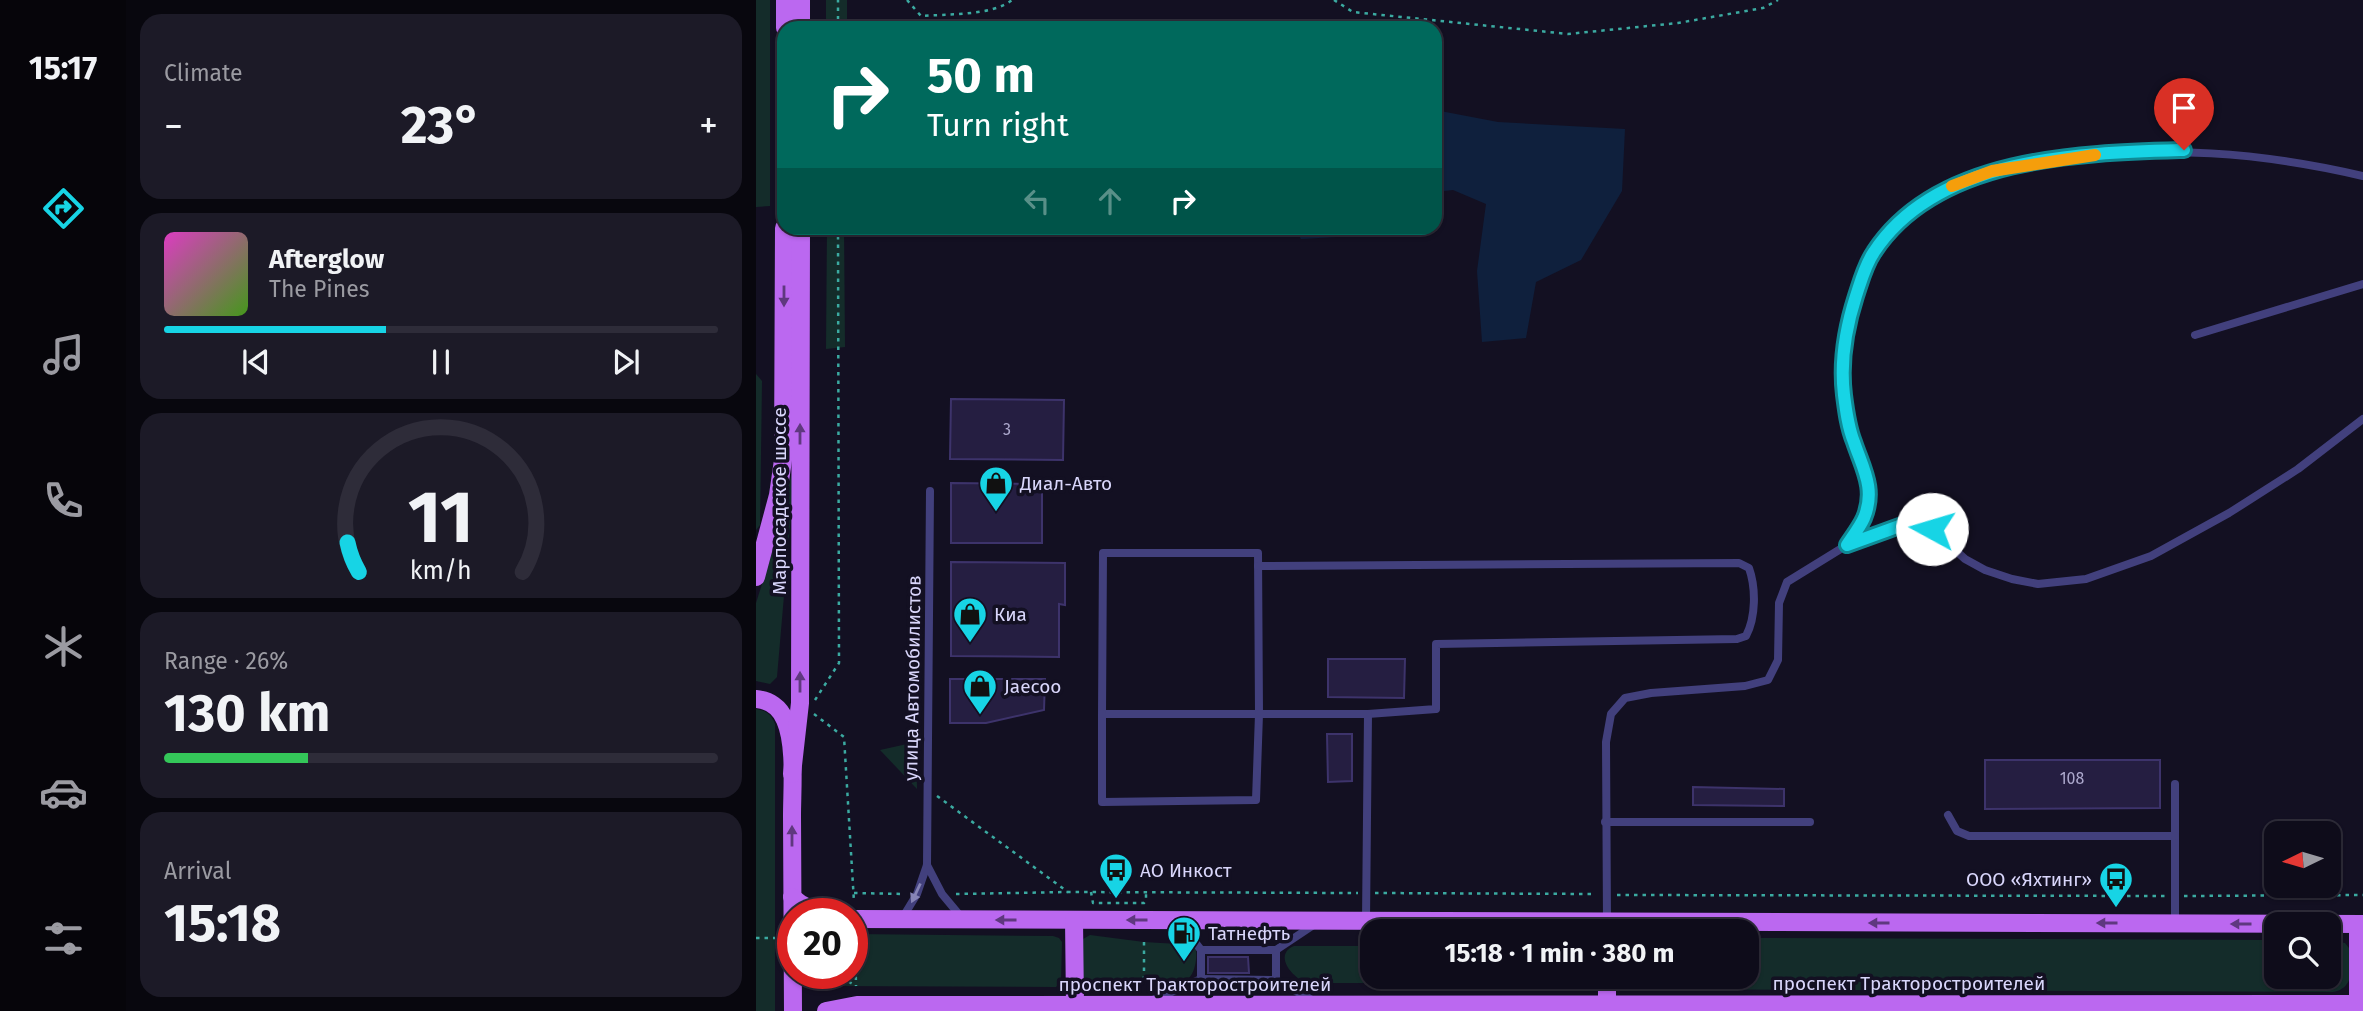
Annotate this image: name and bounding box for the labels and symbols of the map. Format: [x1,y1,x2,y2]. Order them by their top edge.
pin [2154,78,2214,150]
one-way arrow [778,285,790,307]
street label: Марпосадское шоссе [768,407,791,595]
house number: 3 [1003,420,1011,439]
one-way arrow [794,423,806,445]
shop icon: Диал-Авто [977,464,1015,513]
place label: Диал-Авто [1019,472,1112,495]
position arrow [1895,492,1969,566]
street label: улица Автомобилистов [899,575,926,781]
shop icon: Киа [951,595,989,644]
place label: Киа [994,603,1027,626]
shop icon: Jaecoo [961,667,999,716]
one-way arrow [794,671,806,693]
place label: Jaecoo [1004,675,1061,698]
house number: 108 [2060,769,2085,788]
north arrow [2264,821,2342,898]
one-way arrow [786,824,798,846]
bus stop icon: АО Инкост [1097,851,1135,900]
place label: АО Инкост [1140,859,1232,882]
bus stop icon: ООО «Яхтинг» [2097,860,2135,909]
place label: ООО «Яхтинг» [1966,868,2092,891]
one-way arrow [910,883,922,903]
speed limit sign: 20 [777,898,868,989]
one-way arrow [995,914,1017,926]
one-way arrow [1126,914,1148,926]
fuel station icon: Татнефть [1165,914,1203,963]
one-way arrow [1868,917,1890,929]
one-way arrow [2096,917,2118,929]
one-way arrow [2230,918,2252,930]
place label: Татнефть [1208,922,1291,945]
street label: проспект Тракторостроителей [1773,972,2045,995]
street label: проспект Тракторостроителей [1059,973,1331,996]

